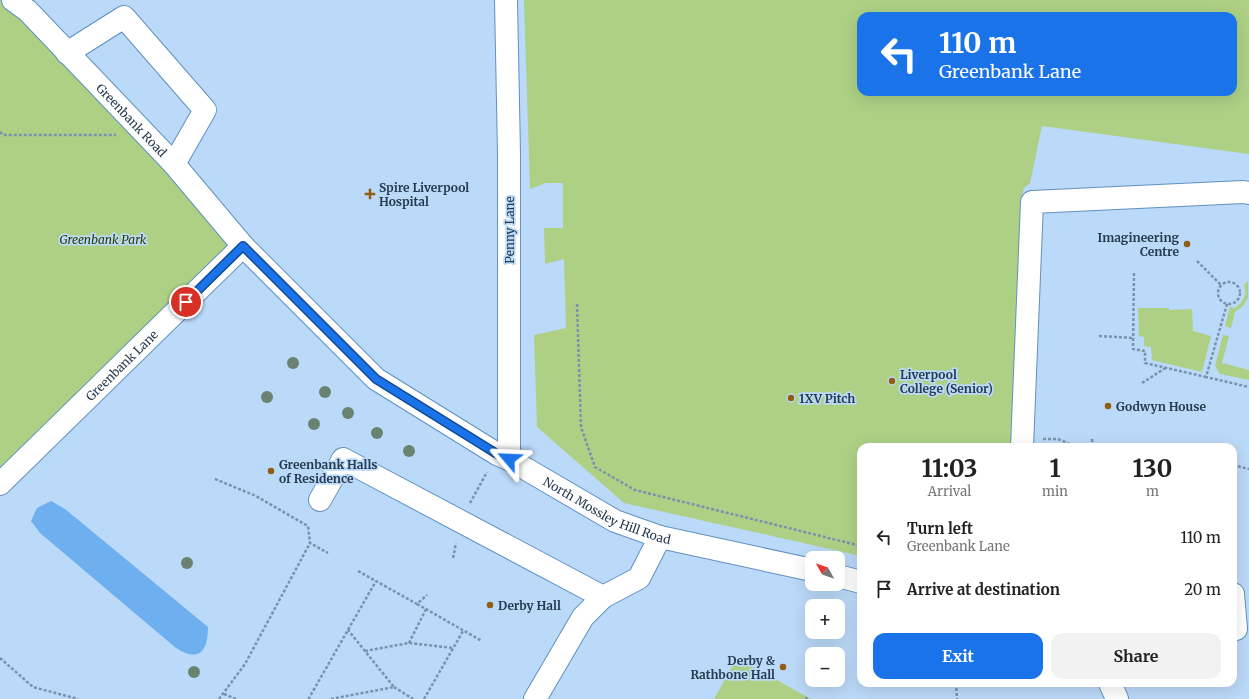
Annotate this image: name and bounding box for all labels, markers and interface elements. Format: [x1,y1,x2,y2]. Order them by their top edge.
text: 110 m [939,25,1016,61]
icon: left [873,28,925,80]
text: Greenbank Lane [939,60,1081,83]
street label: Greenbank Road [93,80,170,160]
place label: Spire Liverpool Hospital [379,180,469,209]
marker: Spire Liverpool Hospital [364,188,376,200]
street label: Penny Lane [502,196,517,264]
place label: Imagineering Centre [1098,230,1179,259]
park label: Greenbank Park [60,232,147,247]
marker: Imagineering Centre [1182,239,1192,249]
pin [169,285,203,319]
icon: arrive [175,291,197,313]
street label: Greenbank Lane [82,326,161,404]
place label: Liverpool College (Senior) [900,367,993,396]
marker: Liverpool College (Senior) [887,376,897,386]
place label: 1XV Pitch [799,391,855,406]
marker: 1XV Pitch [786,393,796,403]
place label: Godwyn House [1116,399,1206,414]
marker: Godwyn House [1103,401,1113,411]
position arrow [488,438,530,480]
text: 11:03 [922,453,978,484]
text: 1 [1049,453,1061,484]
text: 130 [1132,453,1172,484]
place label: Greenbank Halls of Residence [279,457,378,486]
marker: Greenbank Halls of Residence [266,466,276,476]
street label: North Mossley Hill Road [541,473,672,547]
text: Arrival [928,483,971,500]
text: min [1042,483,1068,500]
text: m [1146,483,1159,500]
text: Turn left [907,519,973,538]
icon: left [873,526,895,548]
text: 110 m [1180,528,1221,547]
text: Greenbank Lane [907,538,1010,555]
north arrow [805,551,845,591]
map controls [805,551,845,687]
icon: arrive [873,578,895,600]
text: Arrive at destination [907,580,1060,599]
text: 20 m [1184,580,1221,599]
place label: Derby Hall [498,598,561,613]
button: + [805,599,845,639]
marker: Derby Hall [485,600,495,610]
button: Exit [873,633,1043,679]
button: Share [1051,633,1221,679]
button: − [805,647,845,687]
place label: Derby & Rathbone Hall [690,653,775,682]
marker: Derby & Rathbone Hall [778,662,788,672]

